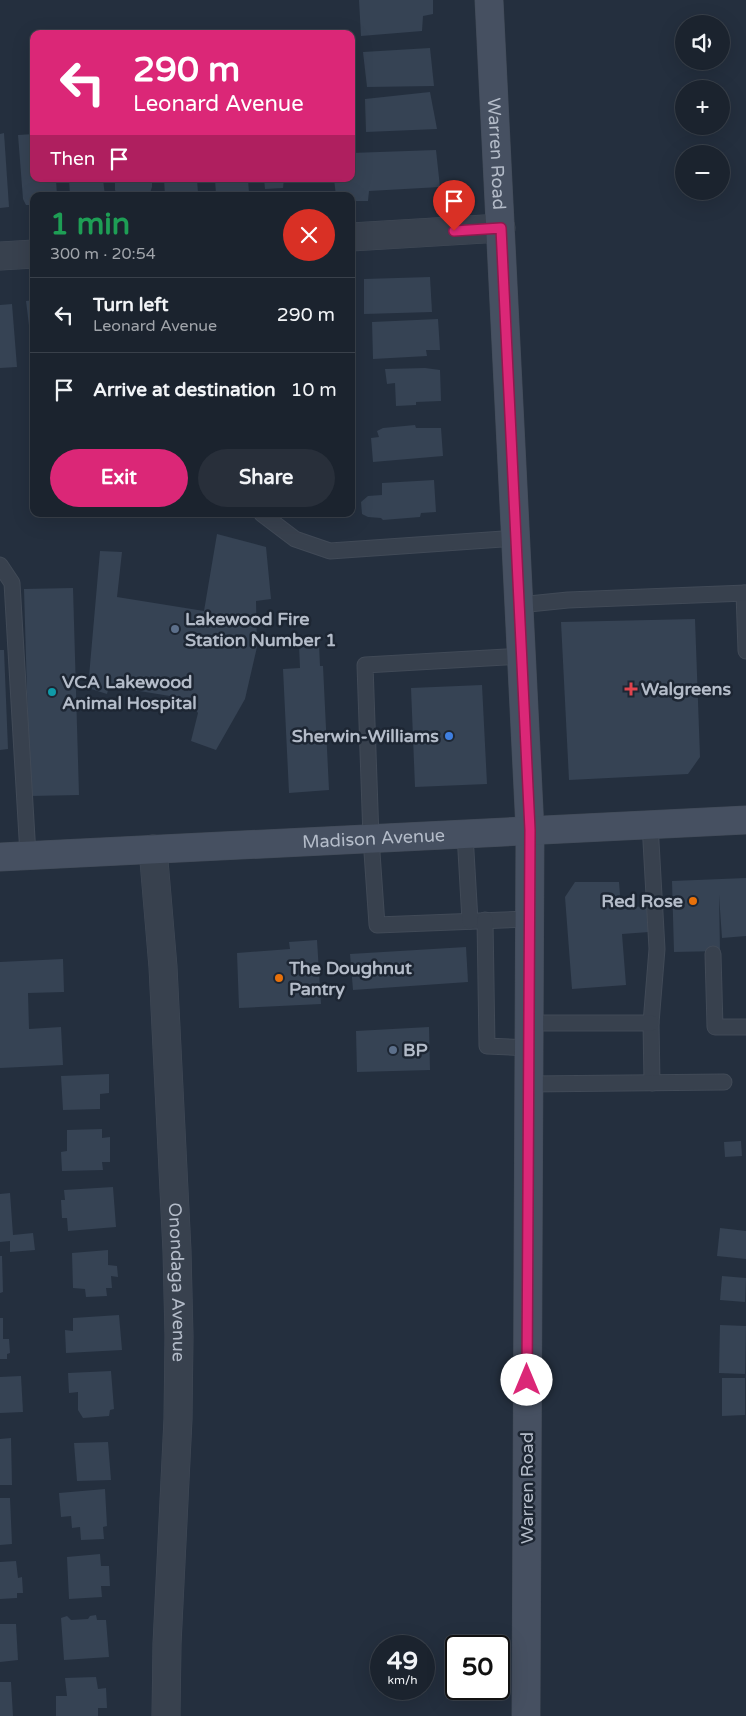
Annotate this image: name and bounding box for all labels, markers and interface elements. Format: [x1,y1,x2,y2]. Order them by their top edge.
map controls [675,15,730,200]
button: sound [675,15,730,70]
text: 290 m [133,49,240,91]
icon: left [50,50,115,115]
button: + [675,80,730,135]
text: Leonard Avenue [133,91,304,117]
street label: Warren Road [483,97,510,210]
icon: arrive [105,145,133,173]
button: − [675,145,730,200]
text: Then [50,148,95,170]
pin [433,180,475,231]
icon: arrive [440,187,468,215]
text: 1 min [50,206,130,243]
button: close [283,209,335,261]
text: 300 m · 20:54 [50,244,156,264]
text: Turn left [93,294,169,316]
icon: left [50,301,78,329]
text: 290 m [277,304,335,326]
text: Leonard Avenue [93,316,217,336]
icon: arrive [50,376,78,404]
text: Arrive at destination [93,379,276,401]
text: 10 m [291,379,337,401]
button: Exit [50,449,188,507]
button: Share [198,449,335,507]
place label: Lakewood Fire Station Number 1 [185,608,337,651]
marker: Lakewood Fire Station Number 1 [169,623,181,635]
place label: VCA Lakewood Animal Hospital [62,671,197,714]
place label: Walgreens [641,678,731,700]
marker: Walgreens [625,683,637,695]
marker: VCA Lakewood Animal Hospital [46,686,58,698]
place label: Sherwin-Williams [292,725,439,747]
marker: Sherwin-Williams [443,730,455,742]
street label: Madison Avenue [302,824,446,853]
place label: Red Rose [601,890,683,912]
marker: Red Rose [687,895,699,907]
place label: The Doughnut Pantry [288,957,412,1000]
marker: The Doughnut Pantry [273,972,285,984]
place label: BP [403,1039,428,1061]
marker: BP [387,1044,399,1056]
street label: Onondaga Avenue [164,1202,190,1362]
position arrow [500,1353,552,1405]
street label: Warren Road [516,1432,538,1544]
speed limit sign: 50 [445,1635,510,1700]
text: 49 [387,1646,418,1676]
text: km/h [387,1673,418,1687]

